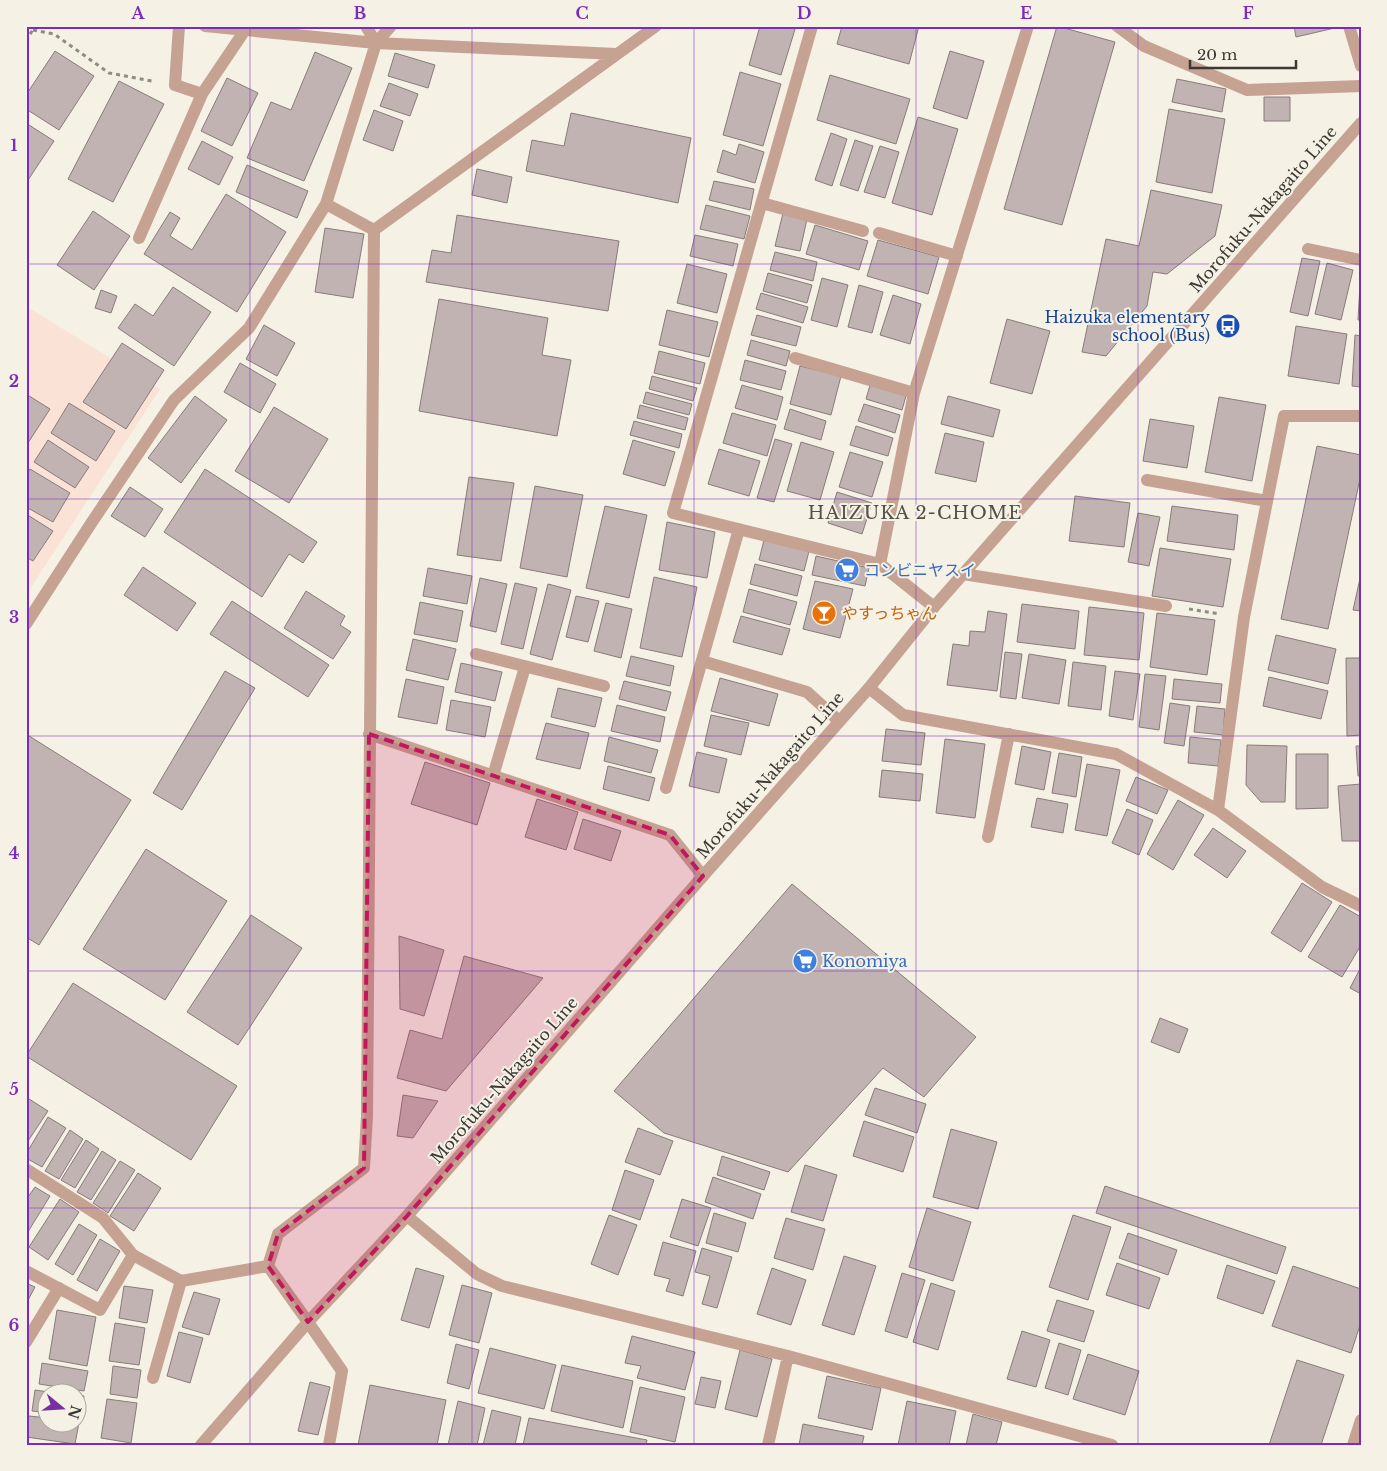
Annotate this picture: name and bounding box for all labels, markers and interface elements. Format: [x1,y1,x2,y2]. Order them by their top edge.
text: A [131,3,146,23]
text: B [354,3,367,23]
text: C [575,3,589,23]
text: D [797,3,811,23]
text: E [1020,3,1032,23]
text: F [1242,3,1254,23]
scale bar [1190,38,1296,70]
text: 20 m [1197,45,1237,64]
street label: Morofuku-Nakagaito Line [1185,122,1341,296]
text: 1 [11,135,18,155]
place label: Haizuka elementary school (Bus) [1044,307,1211,345]
bus stop icon: Haizuka elementary school (Bus) [1215,313,1241,339]
text: 2 [9,371,19,391]
district label: HAIZUKA 2-CHOME [808,502,1022,524]
supermarket icon: コンビニヤスイ [834,557,860,583]
place label: コンビニヤスイ [864,560,976,580]
bar icon: やすっちゃん [811,600,837,626]
place label: やすっちゃん [842,603,937,623]
text: 3 [9,607,19,627]
street label: Morofuku-Nakagaito Line [692,688,848,862]
text: 4 [9,843,19,863]
supermarket icon: Konomiya [792,948,818,974]
place label: Konomiya [822,951,908,971]
street label: Morofuku-Nakagaito Line [426,993,582,1167]
text: 5 [9,1079,19,1099]
text: 6 [9,1315,20,1335]
north arrow [38,1384,88,1434]
text: N [64,1403,85,1421]

